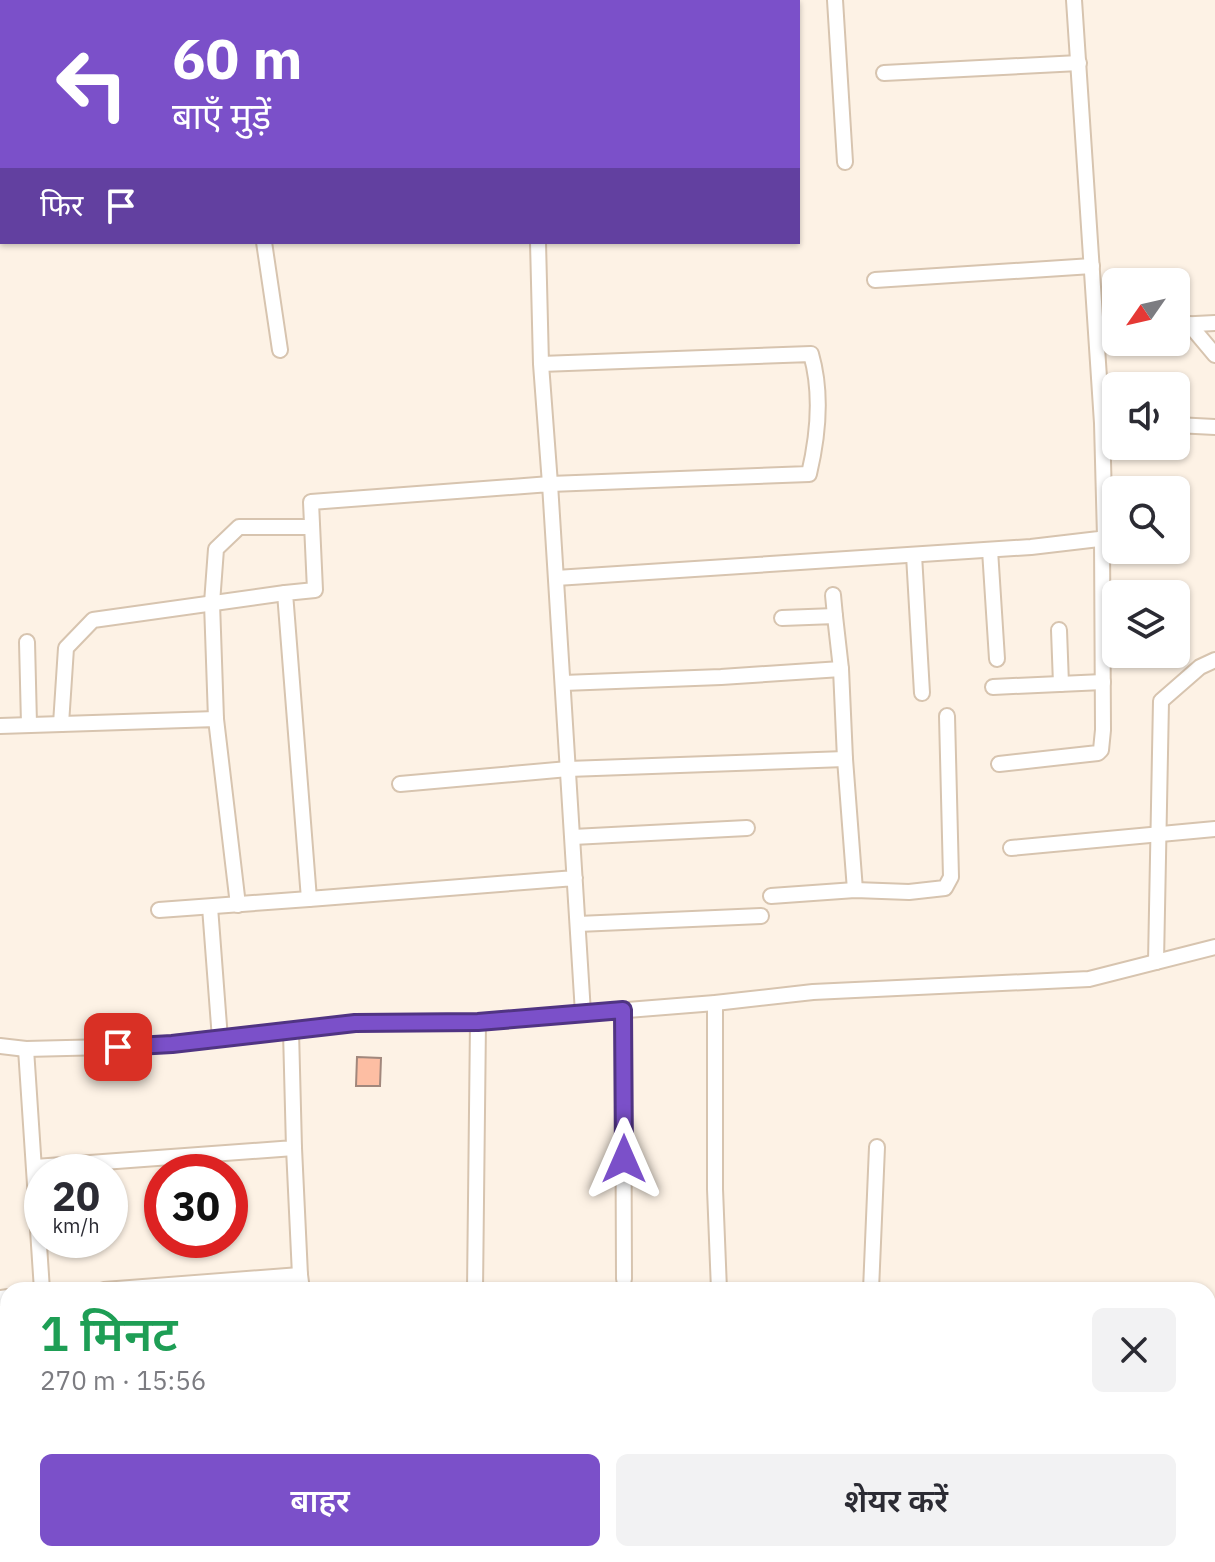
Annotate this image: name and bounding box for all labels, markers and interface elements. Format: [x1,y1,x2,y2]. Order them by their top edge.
text: 60 m [172,22,302,94]
icon: left [40,32,144,136]
text: बाएँ मुड़ें [172,92,271,139]
icon: arrive [99,184,143,228]
text: फिर [40,185,83,224]
north arrow [1102,268,1190,356]
map controls [1102,268,1190,668]
button: sound [1102,372,1190,460]
button: search [1102,476,1190,564]
button: layers [1102,580,1190,668]
pin [84,1013,152,1081]
icon: arrive [96,1025,140,1069]
position arrow [582,1117,666,1201]
speed limit sign: 30 [144,1154,248,1258]
text: 20 [52,1170,100,1222]
text: km/h [52,1212,100,1239]
text: 1 मिनट [40,1302,178,1364]
button: close [1092,1308,1176,1392]
text: 270 m · 15:56 [40,1363,206,1397]
button: बाहर [40,1454,600,1546]
button: शेयर करें [616,1454,1176,1546]

